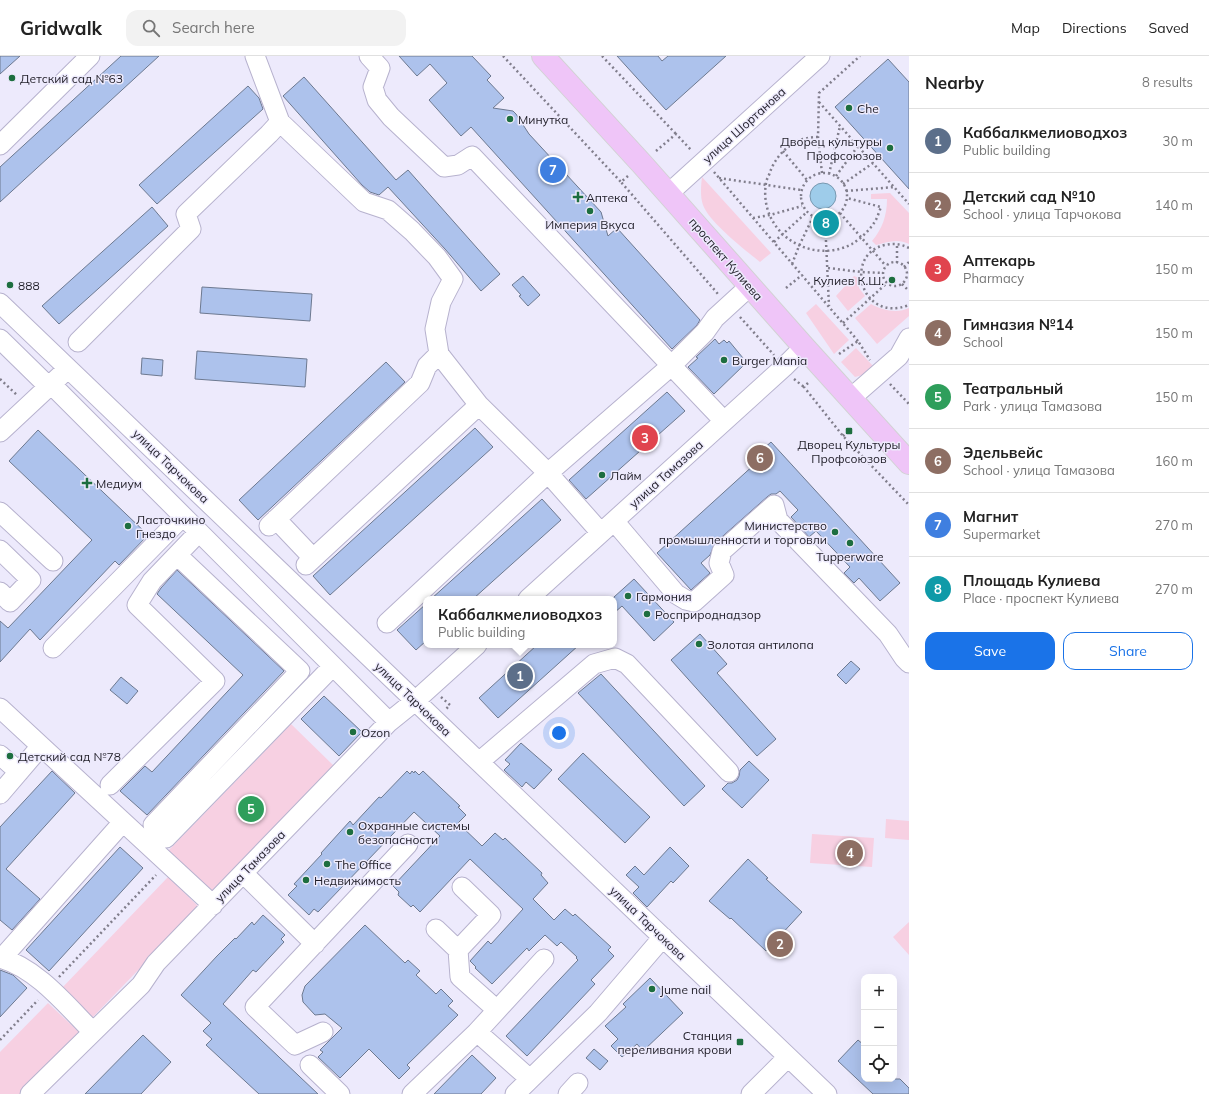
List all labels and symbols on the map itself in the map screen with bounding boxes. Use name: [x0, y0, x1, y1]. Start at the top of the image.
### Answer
place label: Детский сад №63: [20, 71, 123, 86]
marker: Детский сад №63: [7, 73, 17, 83]
street label: улица Шортанова: [699, 84, 789, 166]
place label: Che: [857, 101, 879, 116]
marker: Che: [844, 103, 854, 113]
place label: Минутка: [518, 112, 568, 127]
marker: Минутка: [505, 114, 515, 124]
place label: Дворец культуры Профсоюзов: [780, 134, 882, 163]
marker: Дворец культуры Профсоюзов: [885, 143, 895, 153]
pin: 7: [540, 155, 566, 185]
place label: Аптека: [586, 190, 628, 205]
marker: Аптека: [573, 192, 583, 202]
marker: Империя Вкуса: [585, 206, 595, 216]
pin: 8: [813, 208, 839, 238]
street label: проспект Кулиева: [686, 214, 766, 304]
place label: Империя Вкуса: [545, 217, 635, 232]
place label: Кулиев К.Ш.: [813, 273, 884, 288]
marker: Кулиев К.Ш.: [887, 275, 897, 285]
place label: 888: [18, 278, 40, 293]
marker: 888: [5, 280, 15, 290]
place label: Burger Mania: [732, 353, 807, 368]
marker: Burger Mania: [719, 355, 729, 365]
pin: 3: [632, 423, 658, 453]
street label: улица Тарчокова: [130, 426, 212, 506]
marker: Дворец Культуры Профсоюзов: [844, 426, 854, 436]
street label: улица Тамазова: [626, 437, 706, 511]
place label: Дворец Культуры Профсоюзов: [798, 437, 900, 466]
pin: 6: [747, 443, 773, 473]
place label: Лайм: [610, 468, 642, 483]
marker: Лайм: [597, 470, 607, 480]
place label: Медиум: [96, 476, 142, 491]
marker: Медиум: [81, 477, 93, 489]
place label: Ласточкино Гнездо: [136, 512, 205, 541]
place label: Министерство промышленности и торговли: [659, 518, 827, 547]
marker: Ласточкино Гнездо: [123, 521, 133, 531]
marker: Министерство промышленности и торговли: [830, 527, 840, 537]
marker: Tupperware: [845, 538, 855, 548]
place label: Tupperware: [816, 549, 884, 564]
place label: Гармония: [636, 589, 692, 604]
marker: Гармония: [623, 591, 633, 601]
place label: Росприроднадзор: [655, 607, 761, 622]
marker: Росприроднадзор: [642, 609, 652, 619]
place label: Золотая антилопа: [707, 637, 814, 652]
marker: Золотая антилопа: [694, 639, 704, 649]
street label: улица Тарчокова: [372, 659, 454, 739]
pin: 1: [507, 661, 533, 691]
your location: [549, 723, 569, 743]
place label: Ozon: [361, 725, 390, 740]
marker: Ozon: [348, 727, 358, 737]
place label: Детский сад №78: [18, 749, 121, 764]
marker: Детский сад №78: [5, 751, 15, 761]
pin: 5: [238, 794, 264, 824]
place label: Охранные системы безопасности: [358, 818, 470, 847]
street label: улица Тамазова: [212, 827, 288, 905]
marker: Охранные системы безопасности: [345, 827, 355, 837]
pin: 4: [837, 838, 863, 868]
place label: The Office: [335, 857, 391, 872]
marker: The Office: [322, 859, 332, 869]
place label: Недвижимость: [314, 873, 401, 888]
marker: Недвижимость: [301, 875, 311, 885]
street label: улица Тарчокова: [607, 883, 689, 963]
pin: 2: [767, 929, 793, 959]
place label: Jume nail: [660, 982, 711, 997]
marker: Jume nail: [647, 984, 657, 994]
place label: Станция переливания крови: [617, 1028, 732, 1057]
marker: Станция переливания крови: [735, 1037, 745, 1047]

